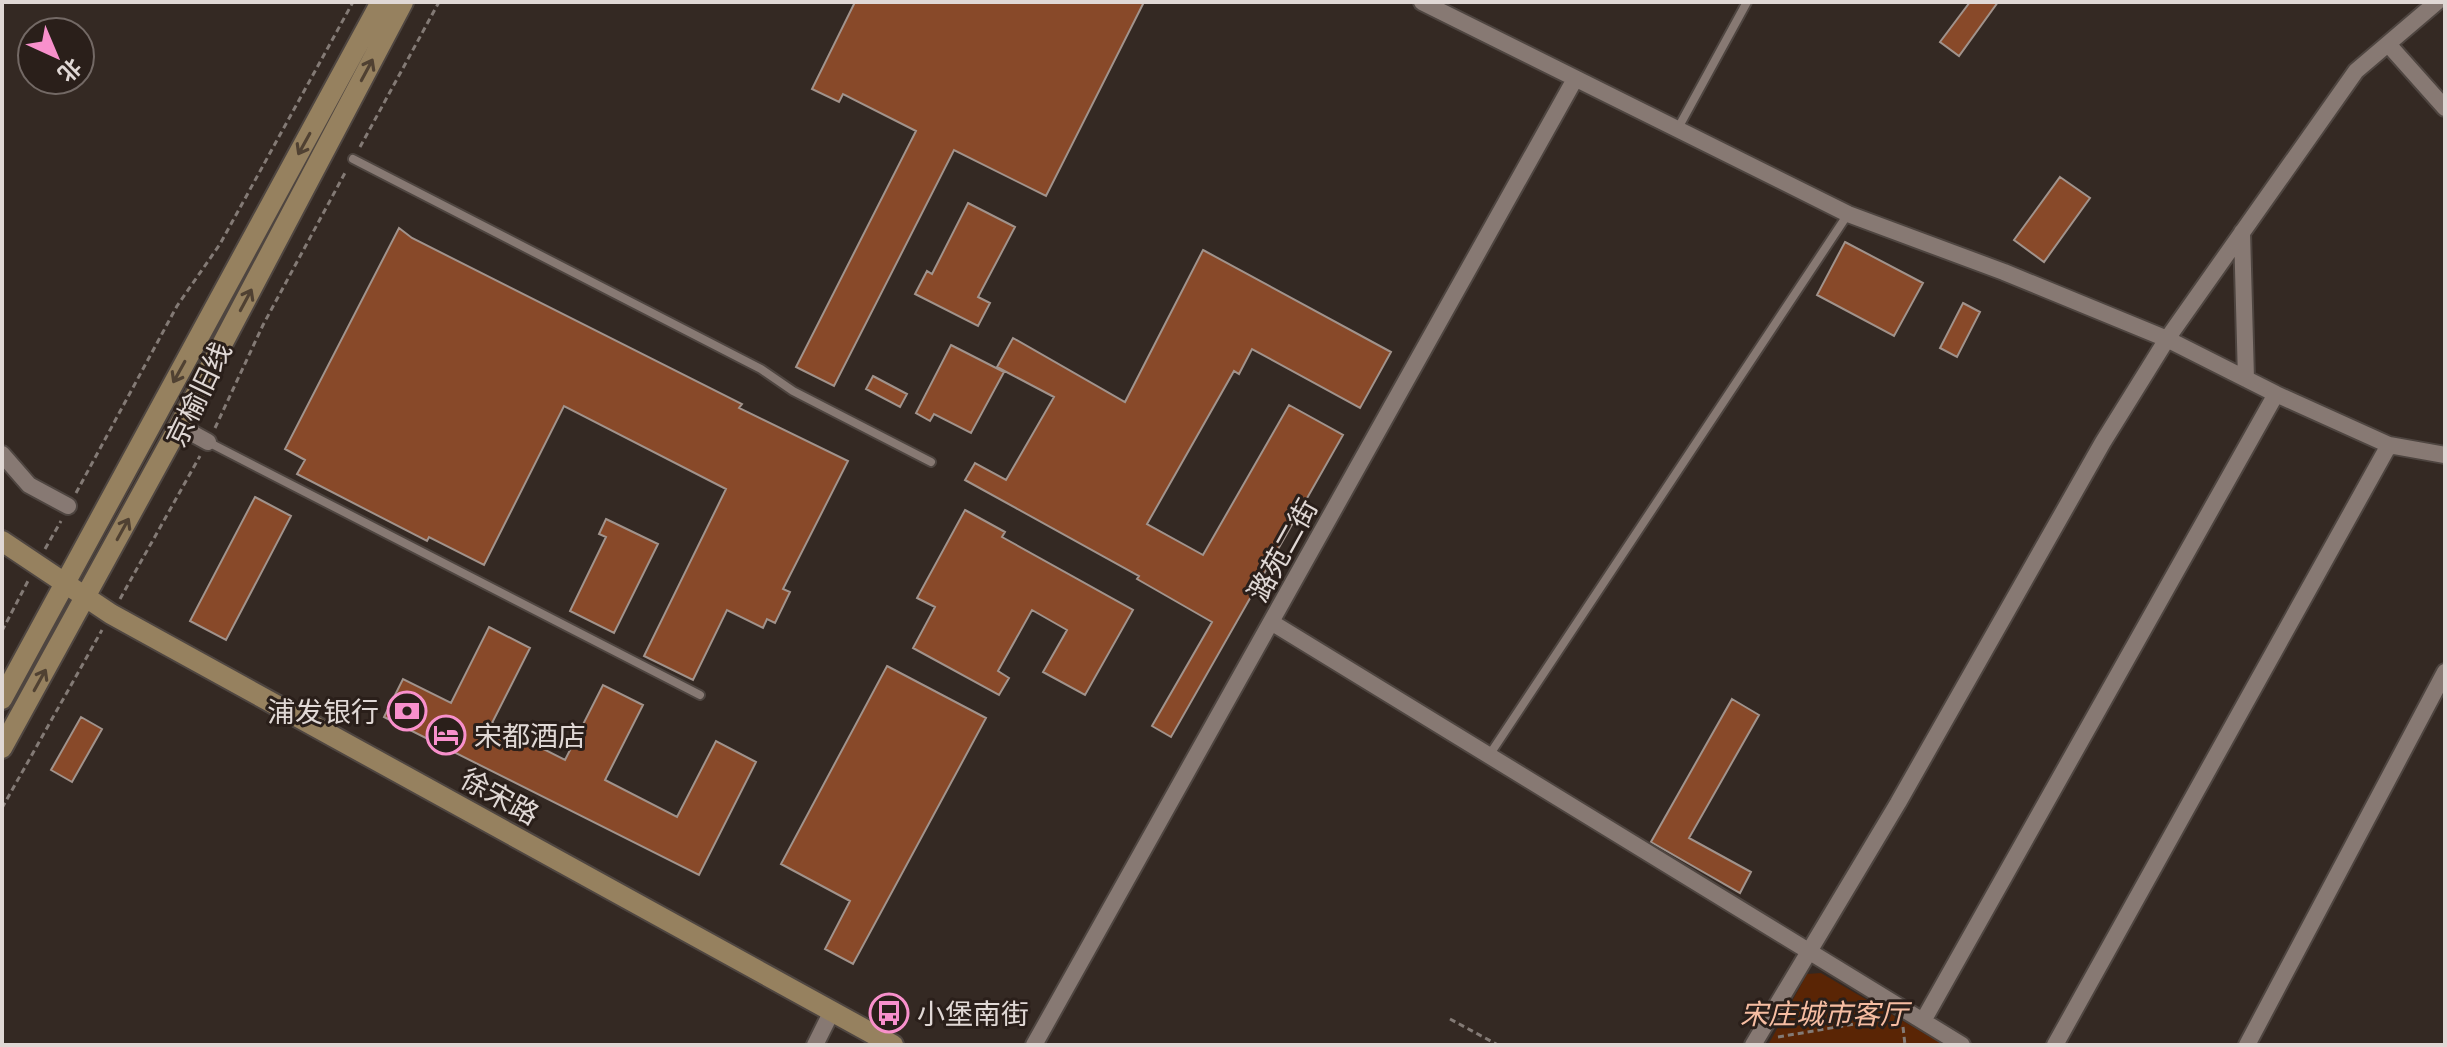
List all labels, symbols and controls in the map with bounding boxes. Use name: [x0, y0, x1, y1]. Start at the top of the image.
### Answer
north arrow: [16, 16, 96, 96]
text: 北: [52, 53, 88, 89]
one-way arrow: [360, 59, 375, 83]
one-way arrow: [295, 132, 311, 155]
one-way arrow: [238, 289, 254, 313]
street label: 京榆旧线: [157, 336, 239, 452]
one-way arrow: [171, 360, 186, 384]
street label: 潞苑二街: [1239, 492, 1325, 608]
one-way arrow: [116, 518, 131, 542]
one-way arrow: [32, 669, 48, 692]
bank icon: 浦发银行: [386, 690, 428, 732]
place label: 浦发银行: [267, 693, 379, 730]
hotel icon: 宋都酒店: [425, 714, 467, 756]
place label: 宋都酒店: [474, 717, 586, 754]
street label: 徐宋路: [454, 759, 546, 833]
bus stop icon: 小堡南街: [868, 992, 910, 1034]
place label: 小堡南街: [917, 995, 1029, 1032]
park label: 宋庄城市客厅: [1740, 995, 1913, 1032]

